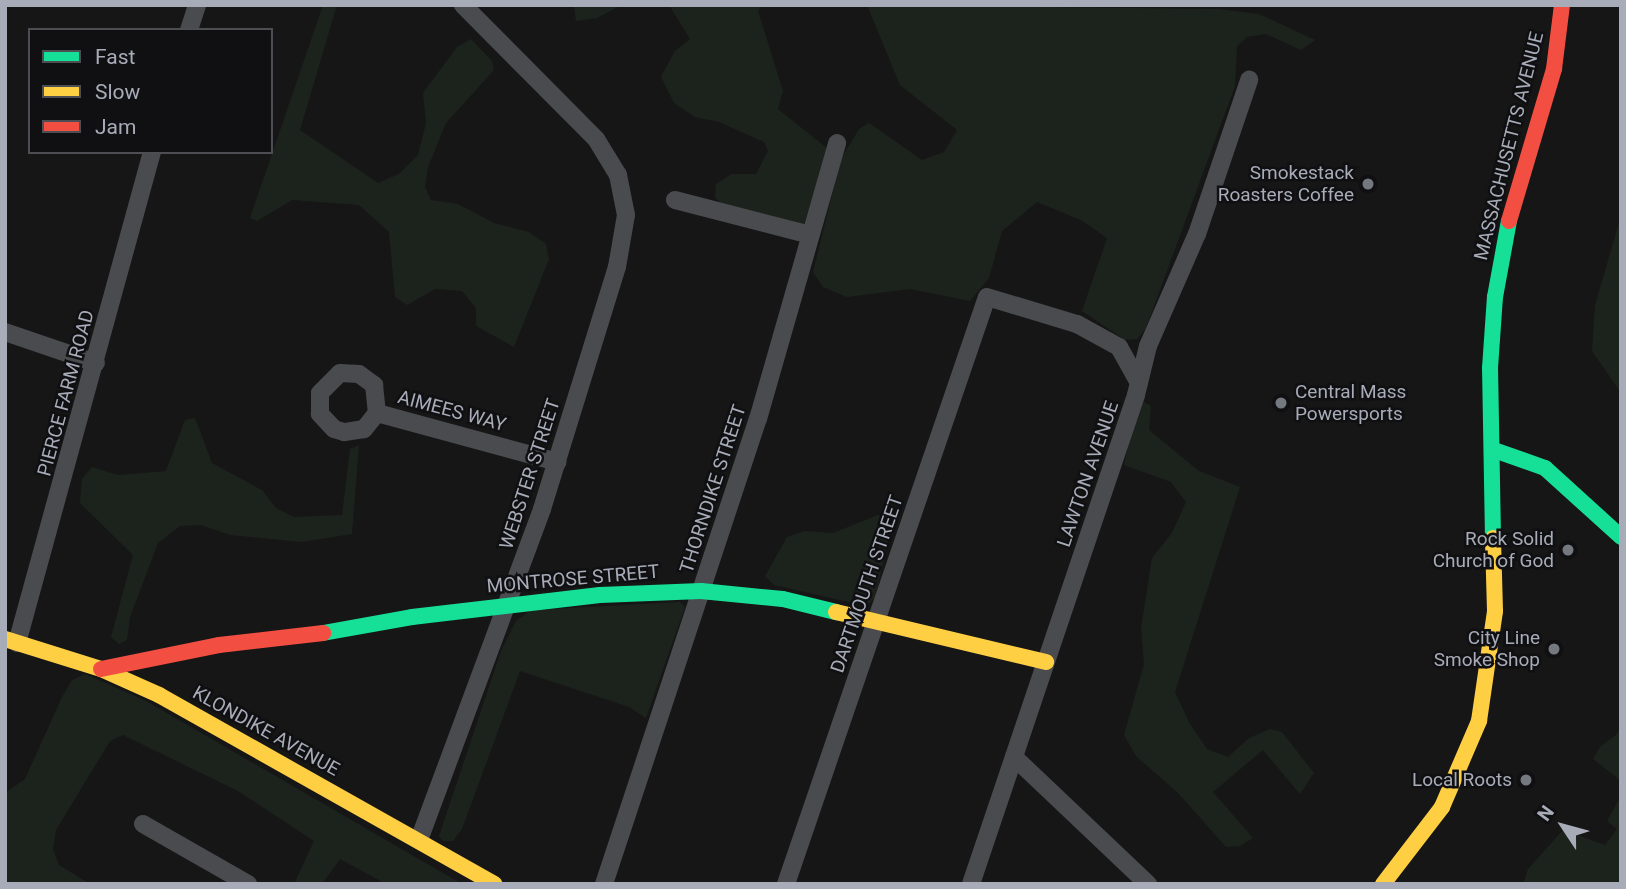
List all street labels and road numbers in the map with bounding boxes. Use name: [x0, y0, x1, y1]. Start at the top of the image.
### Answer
street label: MASSACHUSETTS AVENUE: [1470, 30, 1548, 262]
street label: PIERCE FARM ROAD: [33, 307, 99, 479]
street label: AIMEES WAY: [395, 386, 509, 436]
street label: WEBSTER STREET: [495, 396, 565, 552]
street label: LAWTON AVENUE: [1052, 398, 1124, 550]
street label: THORNDIKE STREET: [675, 402, 751, 576]
street label: DARTMOUTH STREET: [826, 492, 908, 676]
street label: MONTROSE STREET: [486, 560, 660, 598]
street label: KLONDIKE AVENUE: [189, 681, 343, 781]

